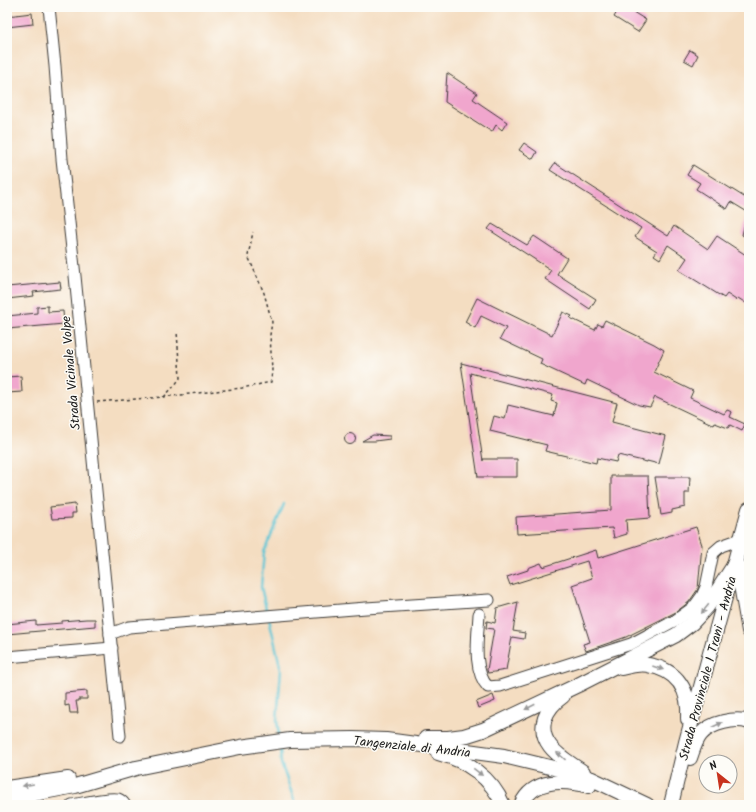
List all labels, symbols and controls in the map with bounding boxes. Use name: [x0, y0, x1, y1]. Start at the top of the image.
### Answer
street label: Strada Vicinale Volpe: [56, 315, 87, 431]
street label: Strada Provinciale 1 Trani - Andria: [674, 574, 743, 763]
one-way arrow: [701, 604, 710, 615]
one-way arrow: [653, 665, 665, 671]
one-way arrow: [524, 704, 536, 710]
one-way arrow: [711, 722, 723, 728]
street label: Tangenziale di Andria: [352, 731, 471, 764]
one-way arrow: [555, 751, 566, 760]
north arrow: [698, 754, 738, 794]
text: N: [706, 757, 721, 776]
one-way arrow: [472, 768, 483, 776]
one-way arrow: [22, 782, 34, 788]

